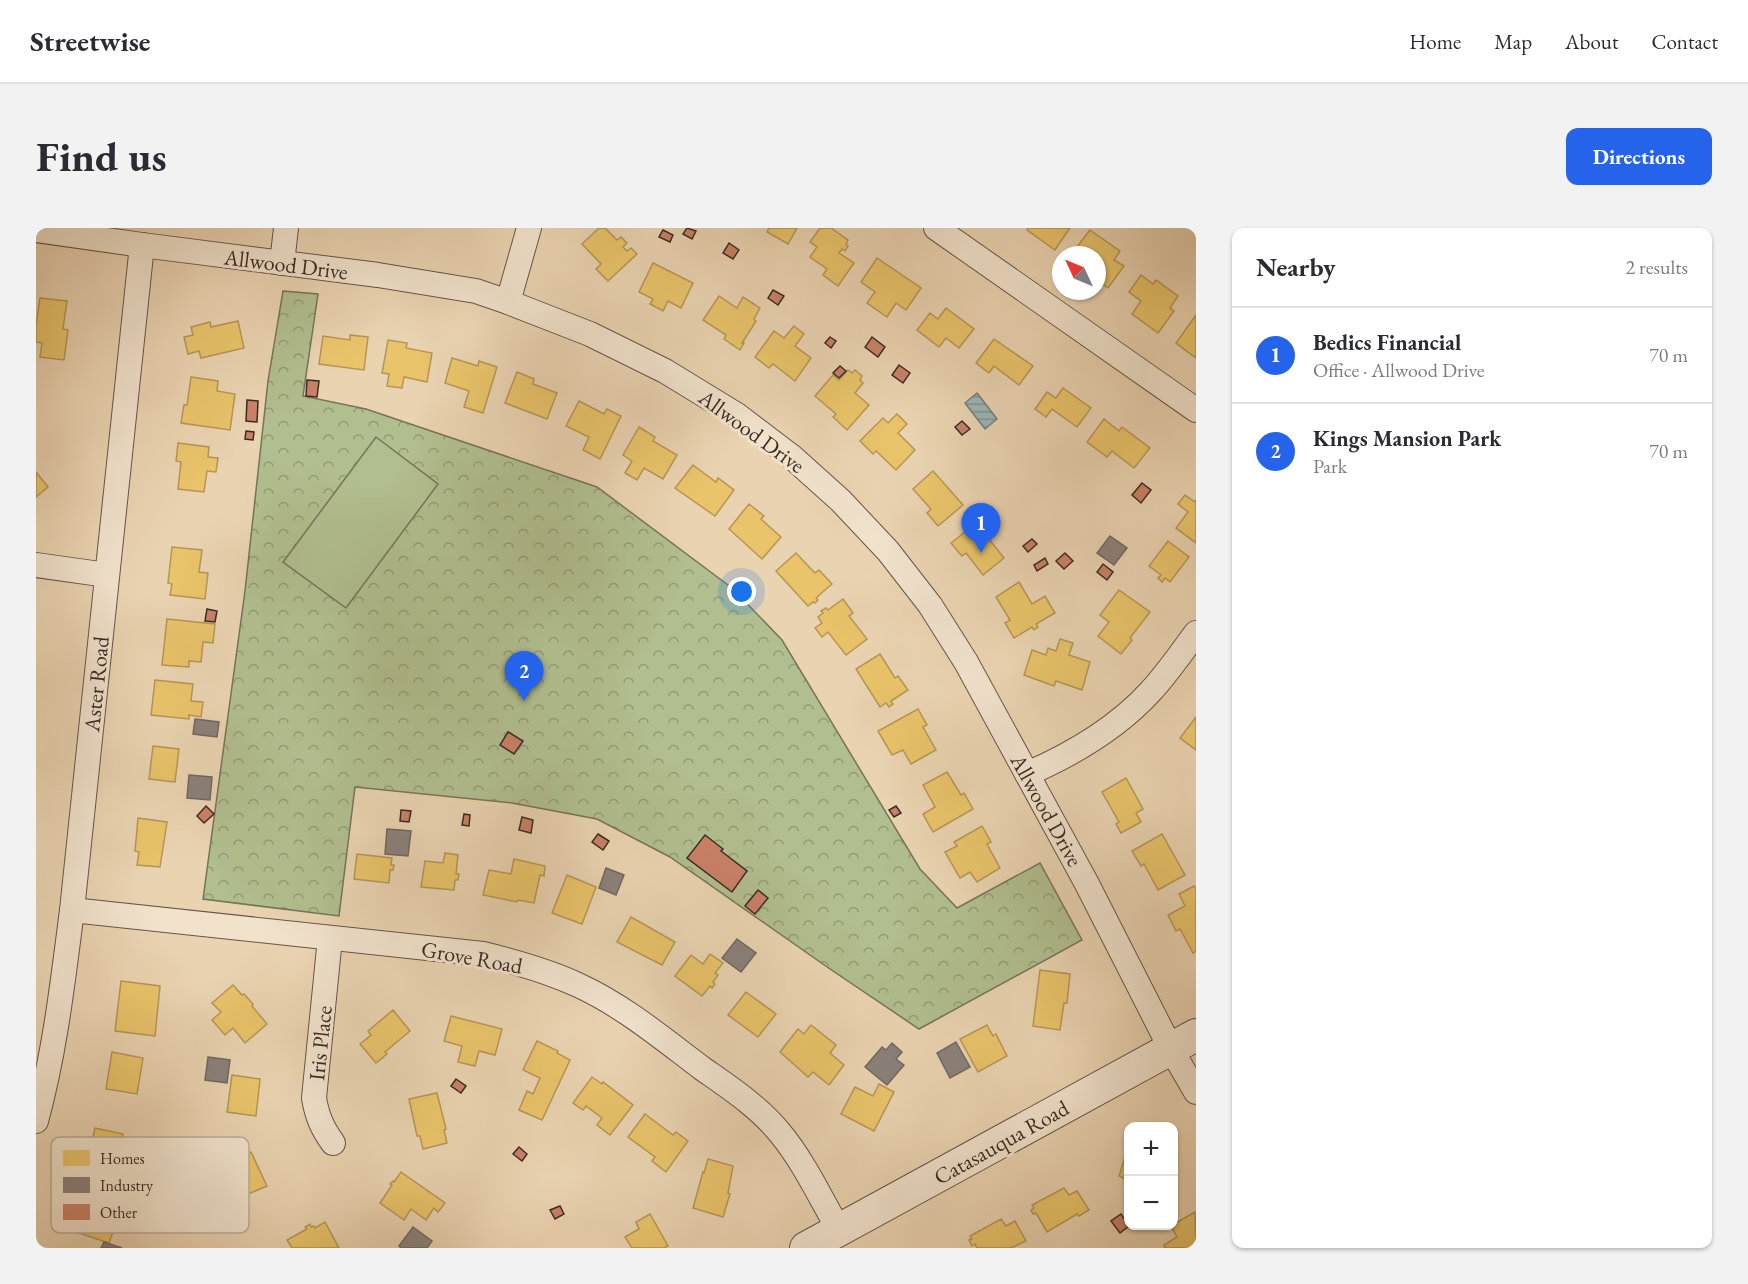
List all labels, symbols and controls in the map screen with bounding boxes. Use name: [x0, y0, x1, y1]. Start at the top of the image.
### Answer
text: Streetwise: [30, 23, 150, 59]
text: Home: [1409, 28, 1461, 55]
text: Map: [1494, 28, 1532, 55]
text: About: [1565, 28, 1618, 55]
text: Contact: [1651, 28, 1718, 55]
button: Directions: [1566, 128, 1712, 185]
text: Find us: [36, 129, 167, 184]
street label: Allwood Drive: [221, 242, 350, 287]
north arrow: [1052, 246, 1106, 300]
text: Nearby: [1256, 250, 1336, 284]
text: 2 results: [1625, 254, 1688, 280]
text: Bedics Financial: [1313, 328, 1461, 357]
text: 1: [1270, 342, 1281, 368]
text: 70 m: [1649, 342, 1688, 368]
text: Office · Allwood Drive: [1313, 357, 1485, 383]
street label: Allwood Drive: [692, 382, 811, 480]
text: Kings Mansion Park: [1313, 424, 1501, 453]
text: 2: [1270, 438, 1281, 464]
text: 70 m: [1649, 438, 1688, 464]
text: Park: [1313, 453, 1347, 479]
pin: 1: [962, 504, 1000, 553]
your location: [727, 577, 756, 606]
street label: Aster Road: [77, 634, 116, 734]
pin: 2: [504, 652, 544, 701]
street label: Allwood Drive: [1003, 748, 1090, 872]
street label: Grove Road: [419, 934, 526, 981]
street label: Iris Place: [302, 1004, 339, 1082]
street label: Catasauqua Road: [929, 1093, 1075, 1191]
map controls: [1124, 1122, 1178, 1230]
button: +: [1124, 1122, 1178, 1176]
legend: [51, 1137, 249, 1233]
text: Homes: [100, 1148, 145, 1169]
text: Industry: [100, 1175, 154, 1196]
button: −: [1124, 1176, 1178, 1230]
text: Other: [100, 1202, 138, 1223]

